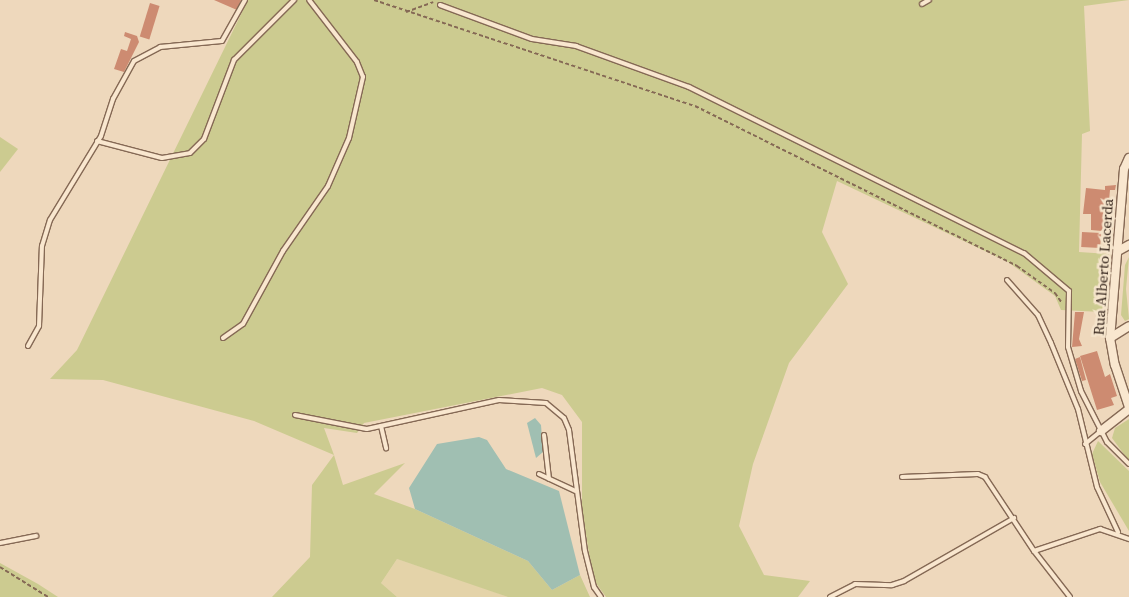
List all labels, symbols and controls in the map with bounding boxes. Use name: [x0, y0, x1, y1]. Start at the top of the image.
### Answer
street label: Rua Alberto Lacerda: [1089, 198, 1117, 336]

